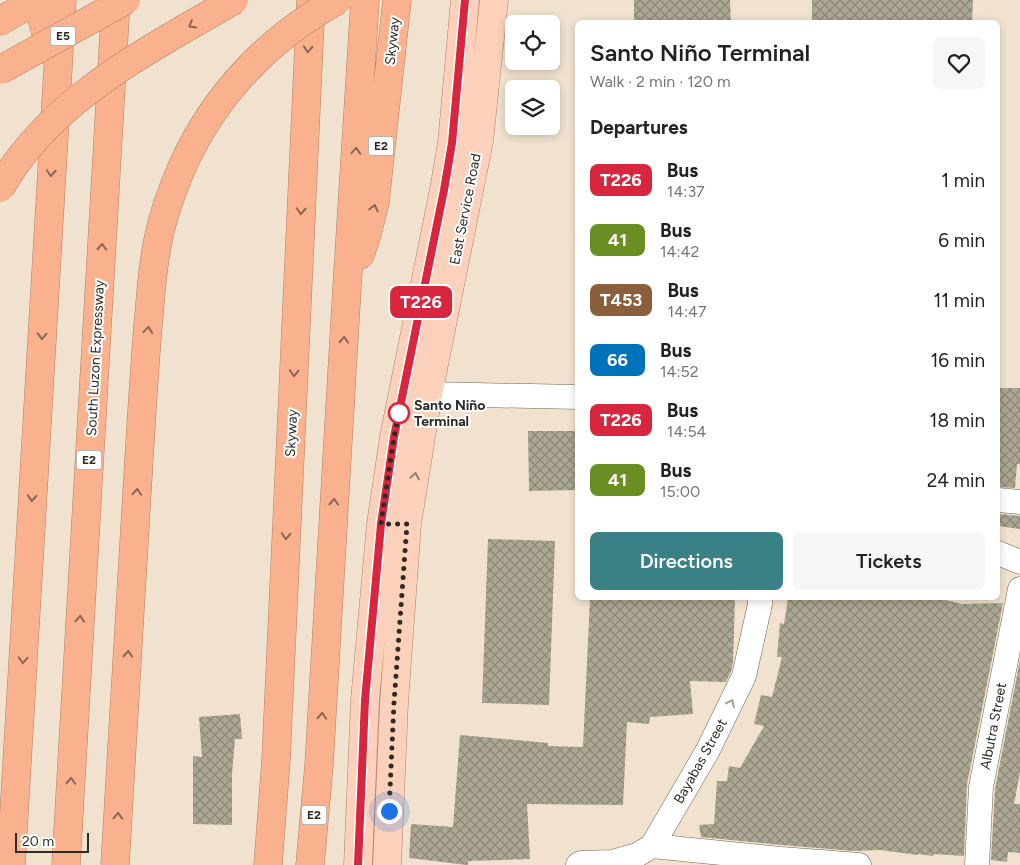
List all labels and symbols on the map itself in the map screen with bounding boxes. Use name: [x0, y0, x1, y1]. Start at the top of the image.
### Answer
street label: Skyway: [382, 16, 404, 66]
one-way arrow: [189, 18, 198, 28]
road number: E5: [50, 27, 76, 46]
one-way arrow: [303, 45, 314, 53]
road number: E2: [368, 136, 394, 156]
one-way arrow: [350, 147, 361, 155]
street label: East Service Road: [446, 152, 485, 266]
one-way arrow: [45, 170, 56, 178]
one-way arrow: [368, 203, 379, 212]
one-way arrow: [296, 208, 306, 215]
one-way arrow: [96, 243, 107, 251]
street label: South Luzon Expressway: [83, 279, 108, 437]
line badge: T226: [386, 286, 456, 318]
one-way arrow: [142, 325, 153, 333]
one-way arrow: [36, 332, 47, 340]
one-way arrow: [338, 335, 349, 343]
one-way arrow: [288, 370, 299, 378]
place label: Santo Niño Terminal: [414, 397, 485, 430]
marker: Santo Niño Terminal: [388, 402, 410, 424]
street label: Skyway: [282, 408, 301, 457]
road number: E2: [76, 450, 102, 470]
one-way arrow: [409, 472, 420, 480]
one-way arrow: [132, 488, 143, 496]
one-way arrow: [27, 494, 38, 502]
one-way arrow: [329, 498, 340, 506]
one-way arrow: [281, 532, 292, 540]
one-way arrow: [74, 615, 85, 623]
one-way arrow: [122, 650, 133, 658]
one-way arrow: [17, 656, 28, 664]
street label: Albutra Street: [977, 681, 1010, 771]
one-way arrow: [724, 699, 735, 708]
one-way arrow: [316, 712, 327, 720]
street label: Bayabas Street: [670, 716, 731, 807]
one-way arrow: [65, 777, 76, 785]
your location: [377, 799, 402, 824]
road number: E2: [302, 806, 326, 824]
one-way arrow: [113, 812, 124, 820]
scale bar: [15, 830, 89, 853]

